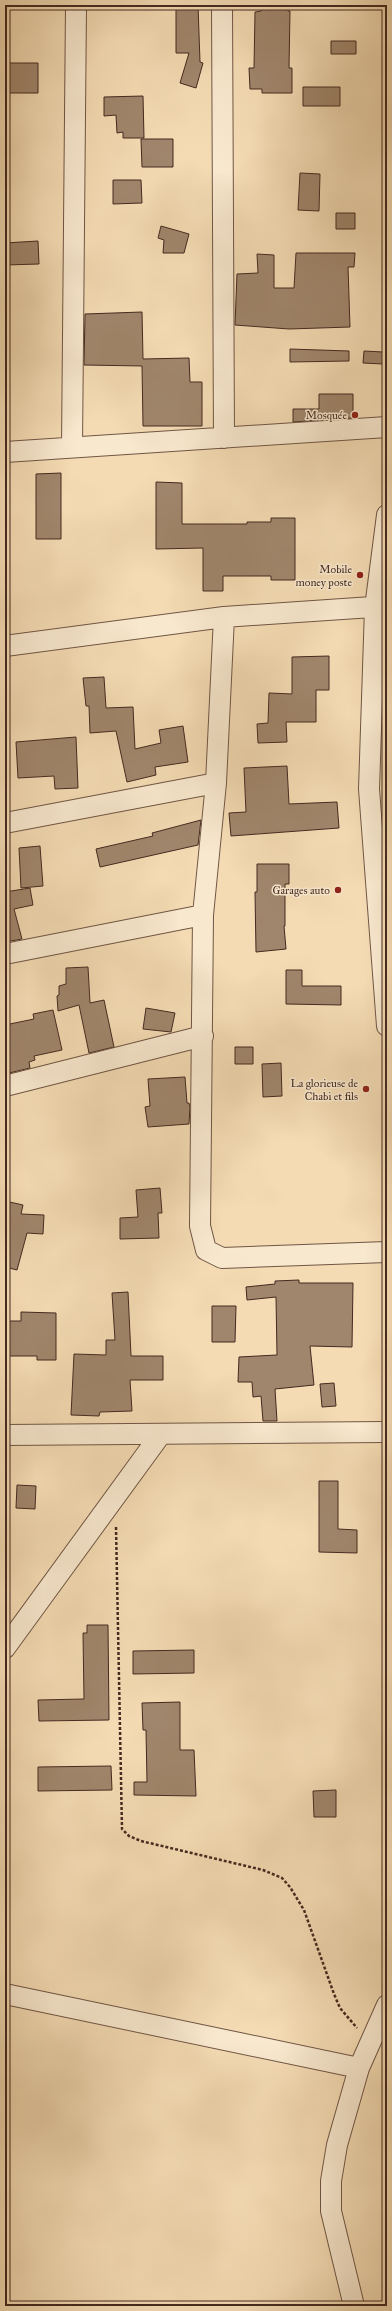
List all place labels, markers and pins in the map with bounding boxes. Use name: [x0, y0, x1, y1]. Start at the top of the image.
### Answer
place label: Mosquée: [306, 409, 347, 423]
marker: Mosquée: [350, 410, 360, 420]
place label: Mobile money poste: [296, 563, 352, 589]
marker: Mobile money poste: [355, 570, 365, 580]
place label: Garages auto: [272, 884, 330, 897]
marker: Garages auto: [333, 885, 343, 895]
place label: La glorieuse de Chabi et fils: [291, 1077, 358, 1103]
marker: La glorieuse de Chabi et fils: [361, 1084, 371, 1094]

